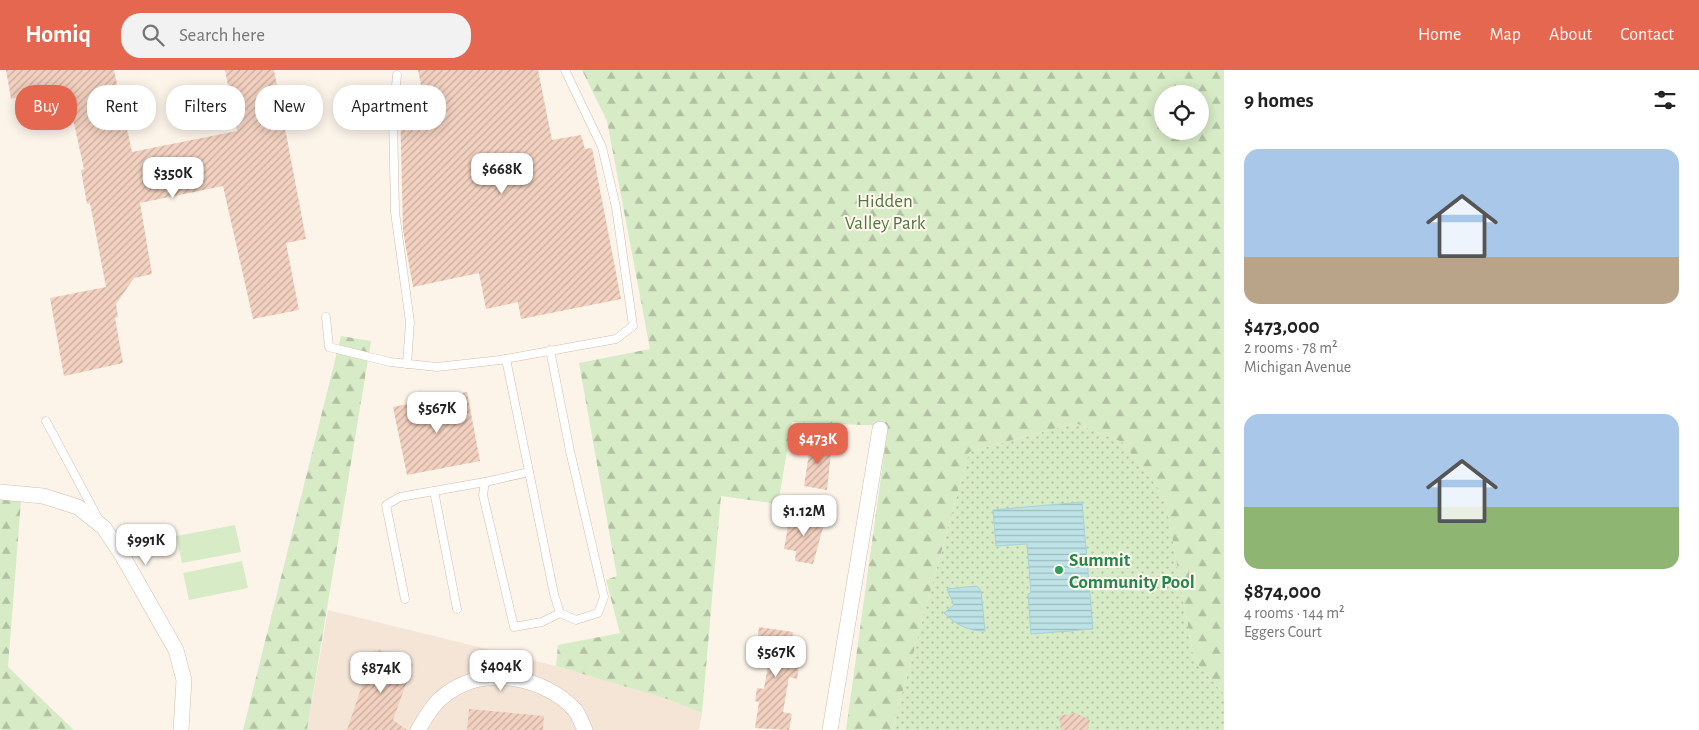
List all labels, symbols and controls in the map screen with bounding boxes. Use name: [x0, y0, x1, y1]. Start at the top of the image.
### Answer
search box: [121, 13, 471, 58]
icon: search: [139, 21, 167, 49]
text: Homiq: [25, 23, 91, 47]
text: Search here: [179, 26, 265, 45]
text: Home: [1418, 26, 1461, 44]
text: Map: [1489, 26, 1521, 44]
text: About: [1549, 26, 1592, 44]
text: Contact: [1620, 26, 1674, 44]
chip: Buy: [15, 85, 77, 130]
chip: Rent: [87, 85, 156, 130]
chip: Filters: [166, 85, 245, 130]
chip: New: [255, 85, 323, 130]
chip: Apartment: [333, 85, 446, 130]
map controls: [1154, 85, 1209, 140]
button: locate: [1154, 85, 1209, 140]
icon: filters: [1651, 86, 1679, 114]
text: 9 homes: [1244, 90, 1314, 111]
pin: $668K: [467, 152, 537, 195]
pin: $350K: [138, 156, 208, 199]
text: $668K: [482, 161, 522, 177]
text: $350K: [154, 165, 192, 181]
icon: home: [1417, 181, 1507, 271]
park label: Hidden Valley Park: [845, 192, 926, 233]
text: $473,000: [1244, 316, 1320, 337]
text: 2 rooms · 78 m²: [1244, 340, 1338, 356]
text: Michigan Avenue: [1244, 359, 1351, 375]
pin: $567K: [402, 392, 472, 434]
text: $567K: [418, 400, 456, 416]
pin: $473K: [783, 422, 853, 465]
text: $473K: [799, 431, 837, 447]
icon: home: [1417, 446, 1507, 536]
pin: $1.12M: [763, 494, 845, 537]
text: $1.12M: [783, 503, 825, 519]
pin: $991K: [111, 524, 181, 566]
text: $991K: [127, 532, 165, 548]
place label: Summit Community Pool: [1069, 551, 1195, 592]
marker: Summit Community Pool: [1053, 564, 1065, 576]
text: $874,000: [1244, 581, 1321, 602]
text: 4 rooms · 144 m²: [1244, 605, 1345, 621]
text: Eggers Court: [1244, 624, 1322, 640]
pin: $567K: [741, 636, 811, 678]
text: $567K: [757, 644, 795, 660]
pin: $404K: [466, 650, 536, 692]
pin: $874K: [346, 652, 416, 694]
text: $404K: [481, 658, 521, 674]
text: $874K: [361, 660, 401, 676]

